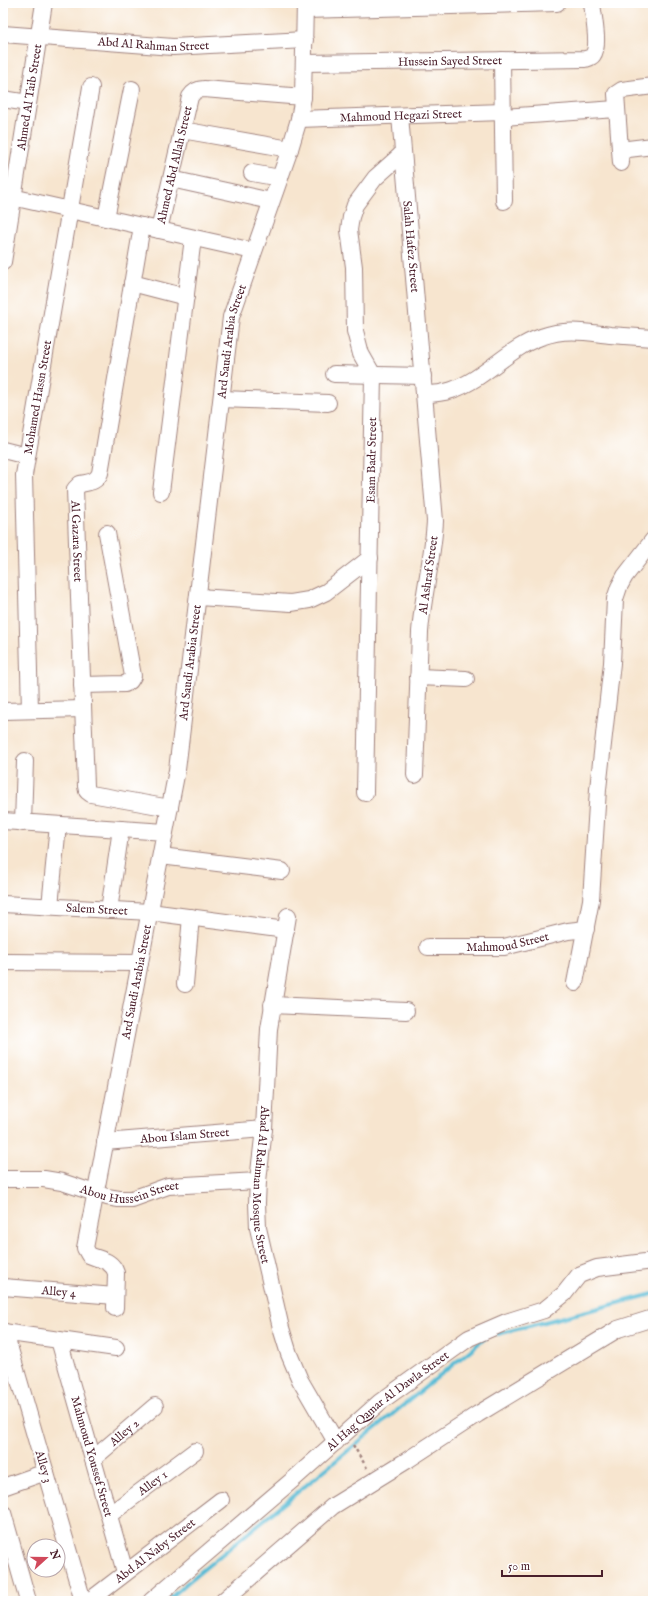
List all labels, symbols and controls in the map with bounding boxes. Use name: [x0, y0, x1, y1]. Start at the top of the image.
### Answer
street label: Abd Al Rahman Street: [96, 34, 210, 55]
street label: Ahmed Al Taib Street: [14, 43, 45, 152]
street label: Hussein Sayed Street: [398, 53, 502, 70]
street label: Ahmed Abd Allah Street: [153, 104, 196, 226]
street label: Mahmoud Hegazi Street: [340, 106, 462, 126]
street label: Salah Hafez Street: [399, 200, 422, 293]
street label: Ard Saudi Arabia Street: [214, 282, 250, 400]
street label: Mohamed Hassn Street: [21, 339, 55, 456]
street label: Esam Badr Street: [364, 417, 380, 503]
street label: Al Gazara Street: [67, 499, 85, 582]
street label: Al Ashraf Street: [415, 535, 441, 616]
street label: Ard Saudi Arabia Street: [176, 604, 205, 722]
street label: Salem Street: [66, 900, 128, 919]
street label: Ard Saudi Arabia Street: [118, 923, 155, 1041]
street label: Mahmoud Street: [466, 929, 550, 955]
street label: Abad Al Rahman Mosque Street: [248, 1104, 273, 1265]
street label: Abou Islam Street: [139, 1125, 230, 1147]
street label: Abou Hussein Street: [77, 1178, 179, 1207]
street label: Alley 4: [40, 1283, 77, 1301]
street label: Al Hag Qamar Al Dawla Street: [323, 1348, 452, 1455]
street label: Mahmoud Youssef Street: [67, 1395, 116, 1519]
street label: Alley 2: [106, 1416, 143, 1450]
street label: Alley 3: [31, 1448, 55, 1485]
street label: Alley 1: [134, 1467, 170, 1500]
street label: Abd Al Naby Street: [111, 1515, 199, 1587]
north arrow: [26, 1538, 66, 1578]
text: N: [46, 1547, 63, 1562]
scale bar: [502, 1552, 602, 1578]
text: 50 m: [508, 1559, 530, 1574]

